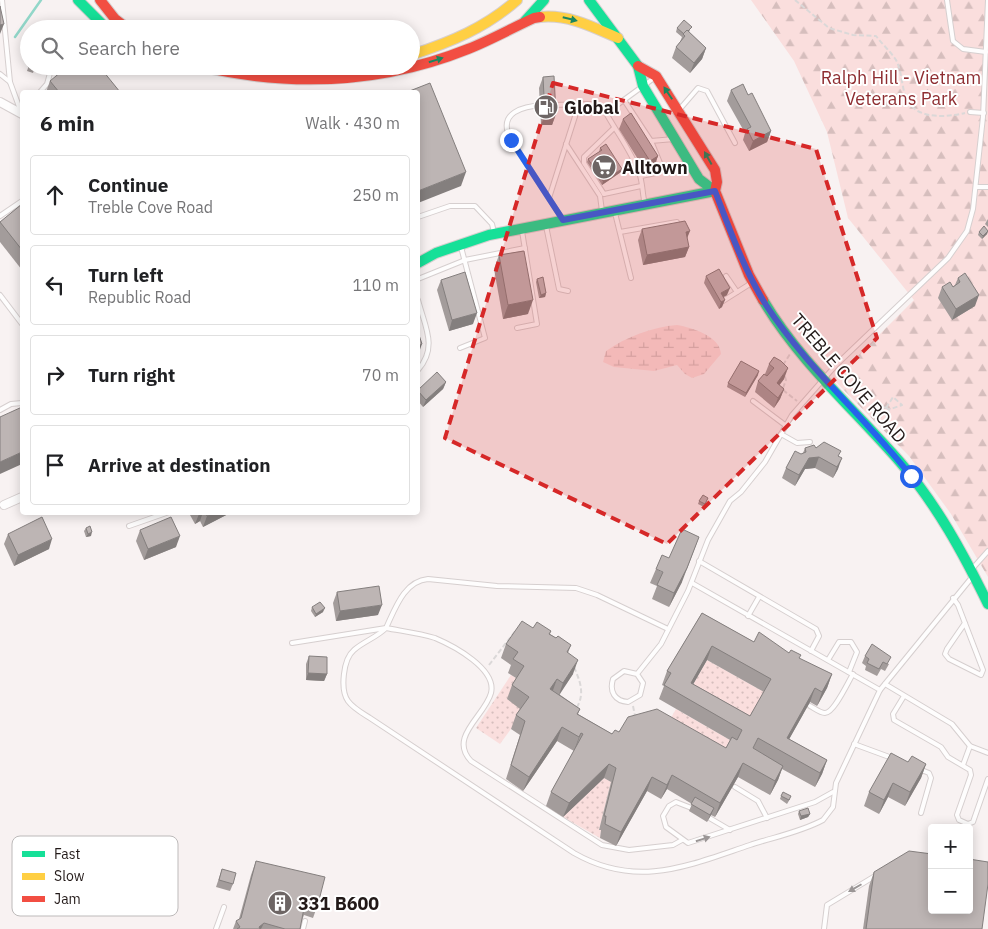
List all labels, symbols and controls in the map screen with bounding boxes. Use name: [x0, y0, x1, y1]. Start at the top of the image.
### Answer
one-way arrow: [562, 15, 577, 23]
search box: [20, 20, 420, 75]
icon: search: [38, 34, 66, 62]
text: Search here: [78, 36, 180, 60]
one-way arrow: [429, 56, 444, 64]
park label: Ralph Hill - Vietnam Veterans Park: [821, 66, 981, 110]
one-way arrow: [663, 86, 673, 99]
fuel station icon: Global: [533, 94, 559, 120]
place label: Global: [564, 96, 620, 119]
text: 6 min: [40, 109, 95, 137]
text: Walk · 430 m: [305, 113, 400, 133]
route end: [500, 129, 523, 152]
one-way arrow: [704, 151, 712, 165]
supermarket icon: Alltown: [591, 154, 617, 180]
place label: Alltown: [622, 156, 688, 179]
text: Continue: [88, 173, 168, 197]
icon: ahead: [41, 181, 69, 209]
text: 250 m: [352, 185, 399, 205]
text: Treble Cove Road: [88, 197, 213, 217]
text: Turn left: [88, 263, 164, 287]
icon: left: [41, 271, 69, 299]
text: 110 m: [352, 275, 399, 295]
text: Republic Road: [88, 287, 191, 307]
street label: TREBLE COVE ROAD: [786, 308, 912, 448]
icon: right: [41, 361, 69, 389]
text: Turn right: [88, 363, 175, 387]
text: 70 m: [362, 365, 399, 385]
icon: arrive: [41, 451, 69, 479]
text: Arrive at destination: [88, 453, 271, 477]
route start: [900, 465, 923, 488]
map controls: [928, 824, 973, 914]
button: +: [928, 824, 973, 869]
one-way arrow: [696, 835, 711, 843]
legend: [12, 836, 178, 916]
text: Fast: [54, 845, 80, 863]
text: Slow: [54, 867, 85, 885]
button: −: [928, 869, 973, 914]
one-way arrow: [849, 883, 862, 892]
text: Jam: [54, 890, 81, 908]
building icon: 331 B600: [267, 890, 293, 916]
place label: 331 B600: [298, 892, 379, 915]

